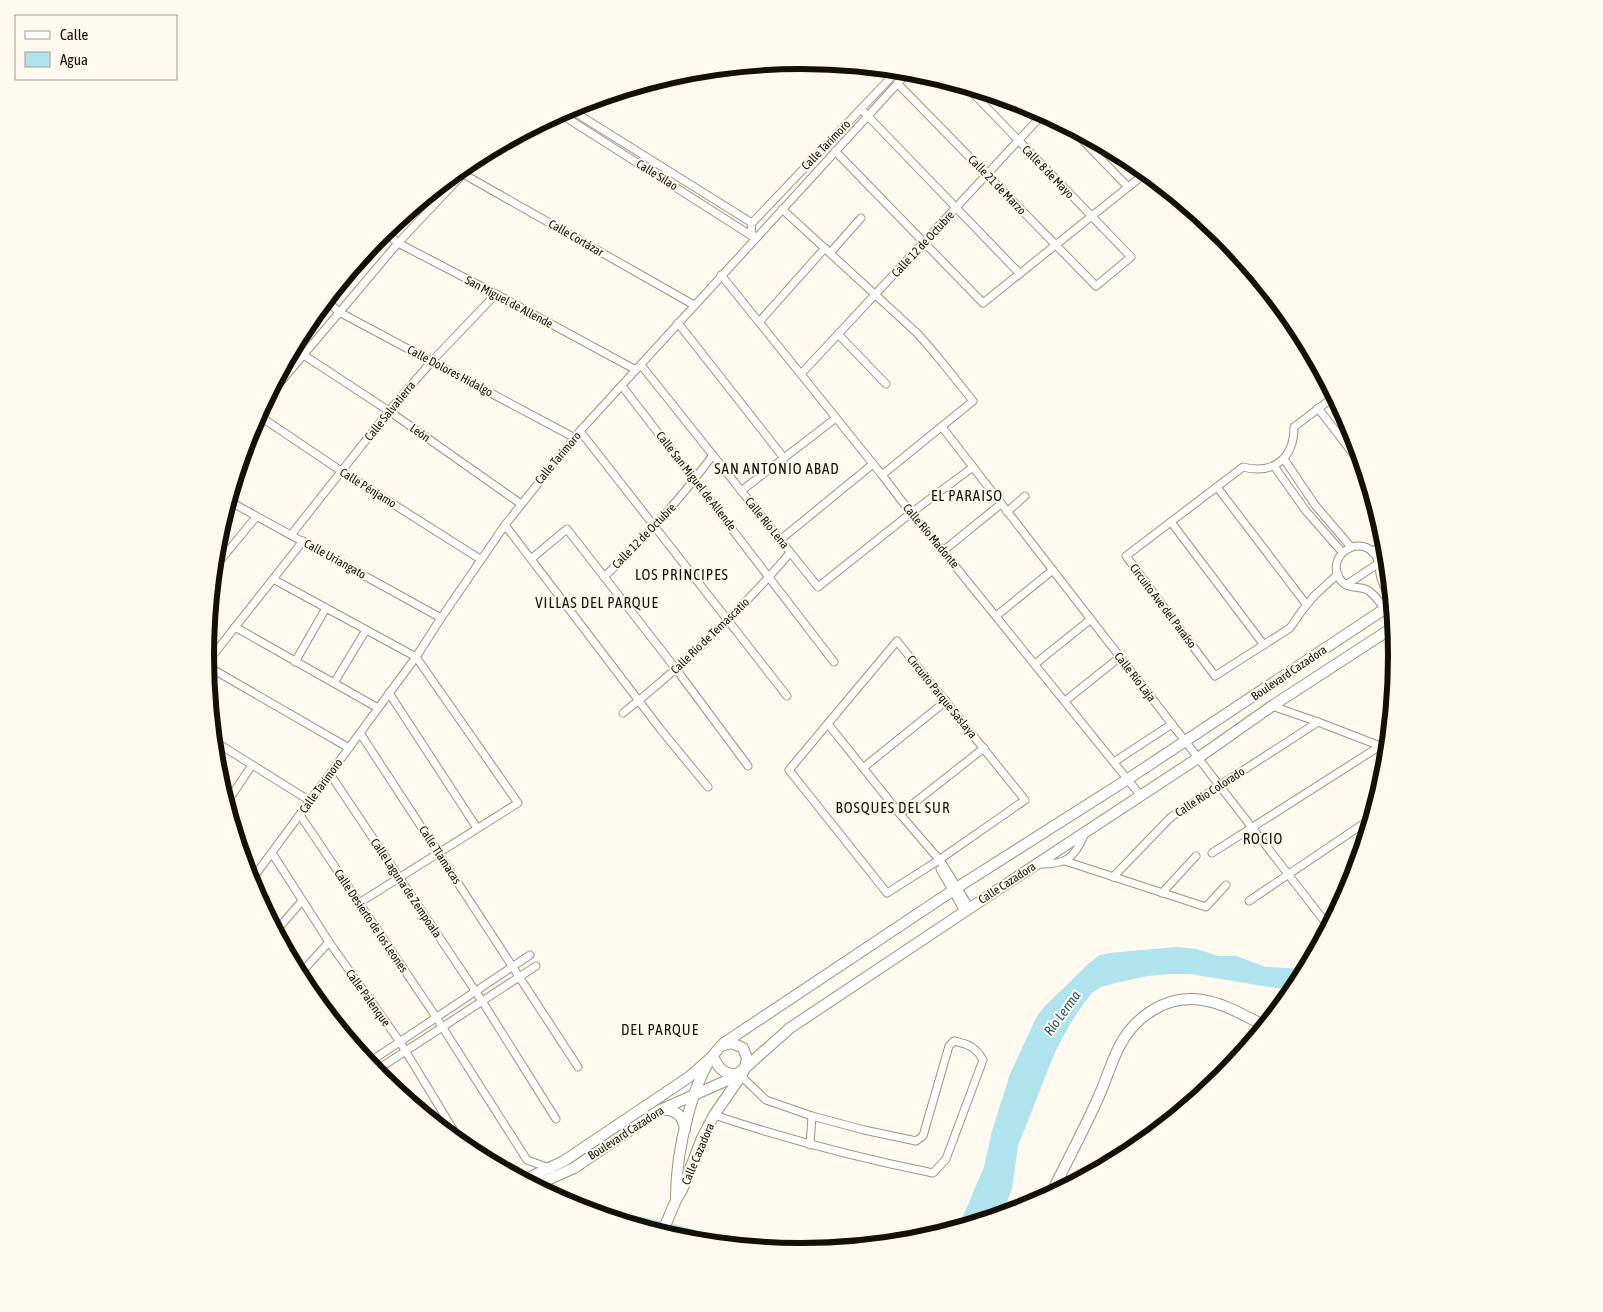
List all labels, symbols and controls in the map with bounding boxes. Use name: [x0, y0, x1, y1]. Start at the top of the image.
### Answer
legend: [15, 15, 178, 80]
text: Calle: [60, 26, 89, 43]
text: Agua: [60, 51, 88, 68]
street label: Calle Tarimoro: [799, 117, 854, 173]
street label: Calle 8 de Mayo: [1019, 143, 1077, 202]
street label: Calle 21 de Marzo: [965, 152, 1029, 218]
street label: Calle Silao: [634, 157, 681, 193]
street label: Calle 12 de Octubre: [889, 208, 957, 280]
street label: Calle Cortázar: [546, 217, 606, 260]
street label: San Miguel de Allende: [463, 273, 555, 331]
street label: Calle Dolores Hidalgo: [405, 343, 495, 400]
street label: Calle Salvatierra: [362, 378, 418, 444]
street label: León: [407, 421, 433, 445]
street label: Calle Tarimoro: [532, 429, 584, 487]
street label: Calle San Miguel de Allende: [653, 429, 739, 533]
district label: SAN ANTONIO ABAD: [714, 460, 840, 477]
street label: Calle Pénjamo: [337, 465, 399, 511]
district label: EL PARAISO: [931, 487, 1003, 504]
street label: Calle Río Lena: [742, 495, 792, 551]
street label: Calle 12 de Octubre: [609, 500, 679, 572]
street label: Calle Río Madonte: [900, 501, 962, 571]
street label: Calle Uriangato: [302, 536, 369, 582]
street label: Circuito Ave del Paraíso: [1127, 561, 1199, 651]
district label: LOS PRINCIPES: [635, 566, 729, 583]
district label: VILLAS DEL PARQUE: [535, 594, 659, 611]
street label: Calle Río de Temascatio: [668, 595, 752, 677]
street label: Boulevard Cazadora: [1249, 643, 1329, 703]
street label: Calle Río Laja: [1111, 649, 1159, 705]
street label: Circuito Parque Saslaya: [904, 653, 980, 741]
street label: Calle Tarimoro: [297, 756, 346, 816]
street label: Calle Río Colorado: [1173, 764, 1248, 820]
district label: BOSQUES DEL SUR: [836, 799, 950, 816]
street label: Calle Tlamacas: [416, 823, 464, 887]
district label: ROCIO: [1243, 830, 1283, 847]
street label: Calle Laguna de Zempoala: [368, 836, 444, 940]
street label: Calle Cazadora: [976, 859, 1038, 907]
street label: Calle Desierto de los Leones: [331, 867, 411, 975]
street label: Calle Palenque: [343, 967, 393, 1029]
water label: Río Lerma: [1040, 987, 1084, 1038]
district label: DEL PARQUE: [621, 1021, 699, 1038]
street label: Boulevard Cazadora: [585, 1103, 667, 1163]
street label: Calle Cazadora: [679, 1121, 717, 1187]

